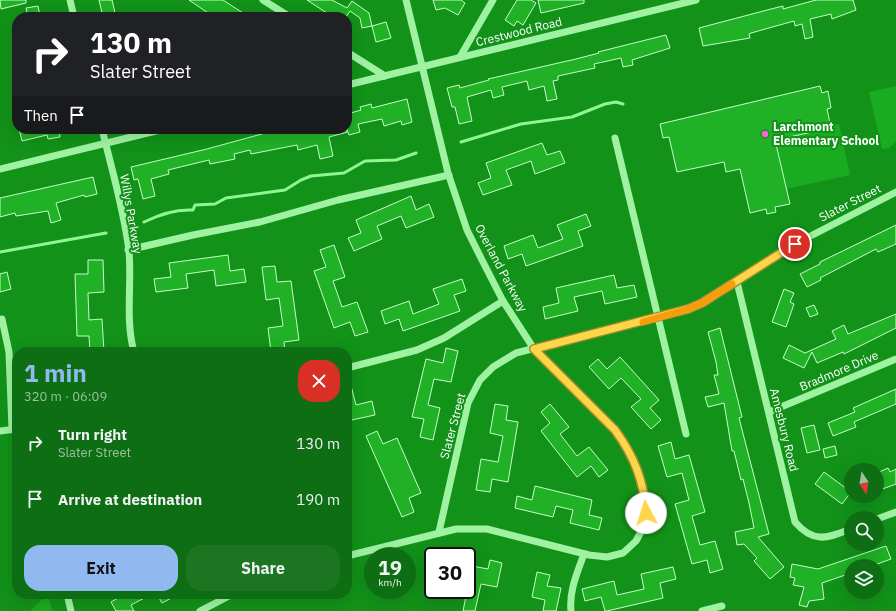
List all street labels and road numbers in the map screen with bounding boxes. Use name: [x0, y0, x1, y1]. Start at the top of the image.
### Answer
street label: Crestwood Road: [474, 14, 564, 49]
street label: Willys Parkway: [117, 173, 146, 255]
street label: Slater Street: [816, 181, 883, 225]
street label: Overland Parkway: [472, 221, 531, 314]
street label: Bradmore Drive: [797, 347, 881, 394]
street label: Amesbury Road: [767, 387, 802, 473]
street label: Slater Street: [437, 391, 469, 460]

